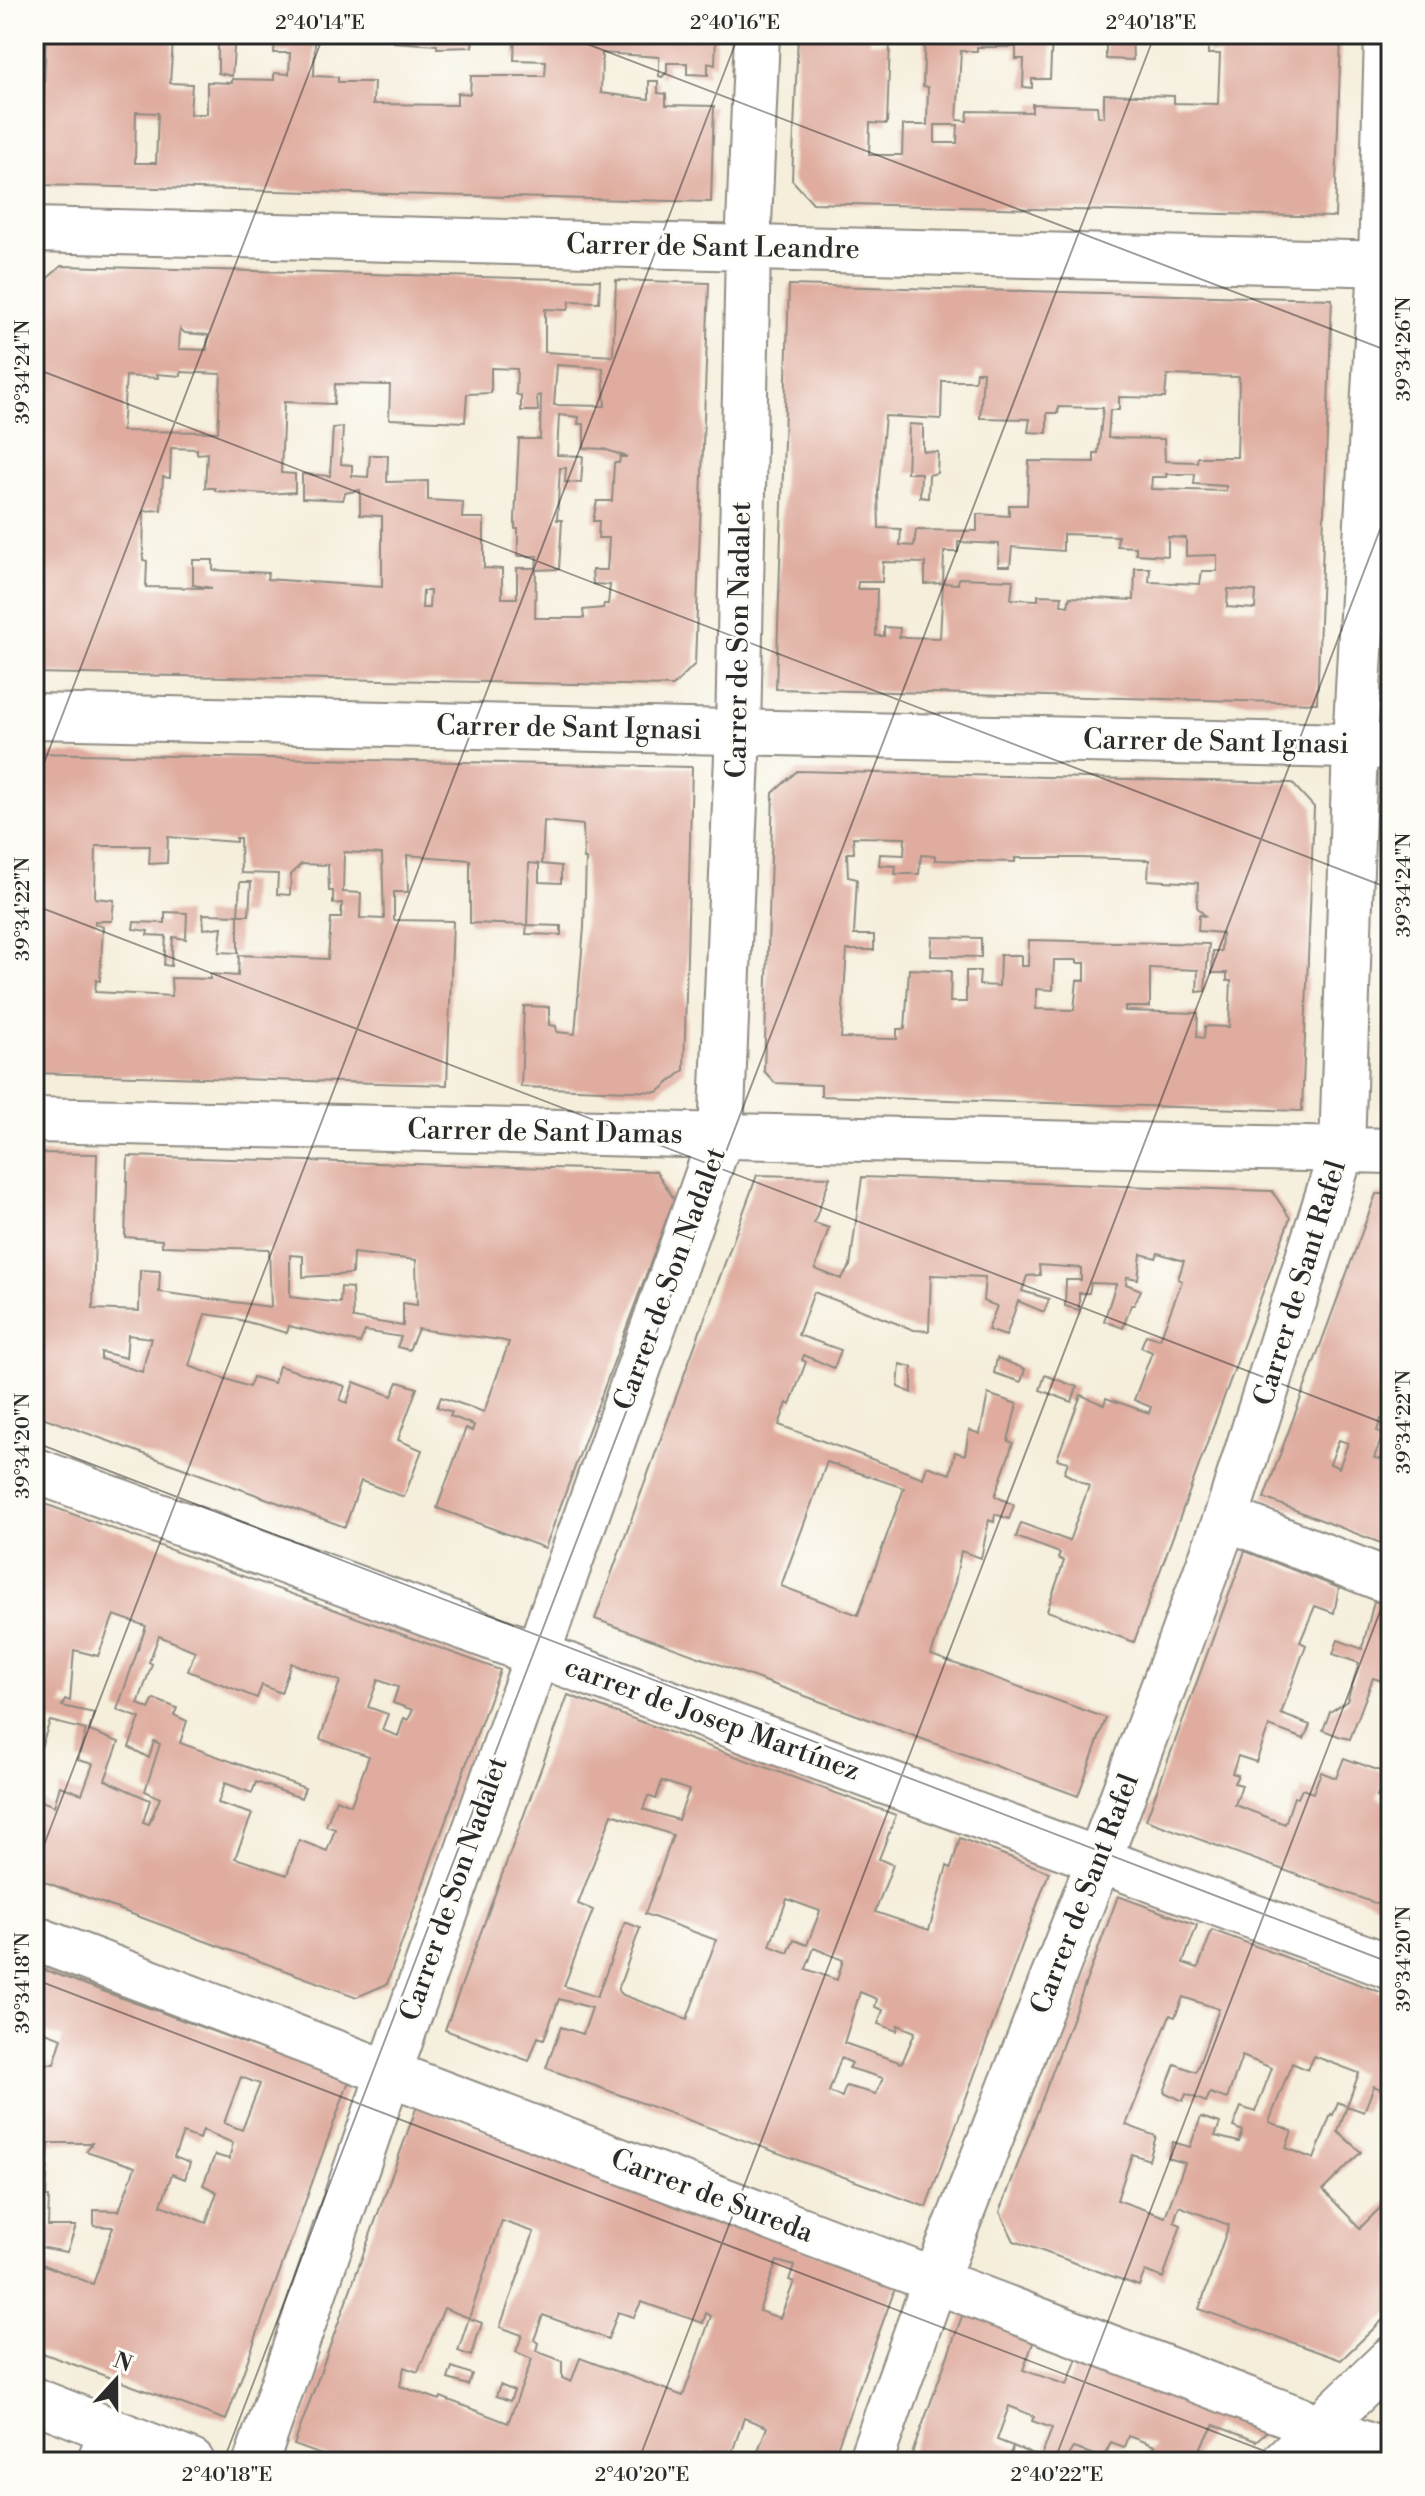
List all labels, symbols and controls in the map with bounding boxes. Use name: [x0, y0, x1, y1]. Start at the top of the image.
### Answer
text: 2°40'14"E: [275, 11, 365, 36]
text: 2°40'16"E: [690, 11, 780, 36]
text: 2°40'18"E: [1106, 11, 1196, 36]
street label: Carrer de Sant Leandre: [566, 227, 860, 267]
text: 39°34'26"N: [1392, 297, 1417, 401]
text: 39°34'24"N: [11, 320, 36, 424]
street label: Carrer de Son Nadalet: [719, 501, 759, 779]
street label: Carrer de Sant Ignasi: [436, 708, 702, 748]
street label: Carrer de Sant Ignasi: [1083, 722, 1349, 762]
text: 39°34'24"N: [1392, 833, 1417, 937]
text: 39°34'22"N: [11, 857, 36, 961]
street label: Carrer de Sant Damas: [407, 1112, 683, 1152]
street label: Carrer de Son Nadalet: [606, 1143, 734, 1415]
street label: Carrer de Sant Rafel: [1246, 1156, 1354, 1410]
text: 39°34'22"N: [1392, 1370, 1417, 1474]
text: 39°34'20"N: [11, 1393, 36, 1499]
street label: carrer de Josep Martínez: [559, 1649, 865, 1789]
street label: Carrer de Son Nadalet: [392, 1752, 516, 2026]
street label: Carrer de Sant Rafel: [1023, 1769, 1147, 2019]
text: 39°34'20"N: [1392, 1906, 1417, 2012]
text: 39°34'18"N: [11, 1932, 36, 2034]
street label: Carrer de Sureda: [606, 2141, 819, 2251]
north arrow: [76, 2340, 156, 2420]
text: N: [110, 2347, 136, 2379]
text: 2°40'18"E: [182, 2463, 272, 2488]
text: 2°40'20"E: [595, 2463, 689, 2488]
text: 2°40'22"E: [1011, 2463, 1103, 2488]

